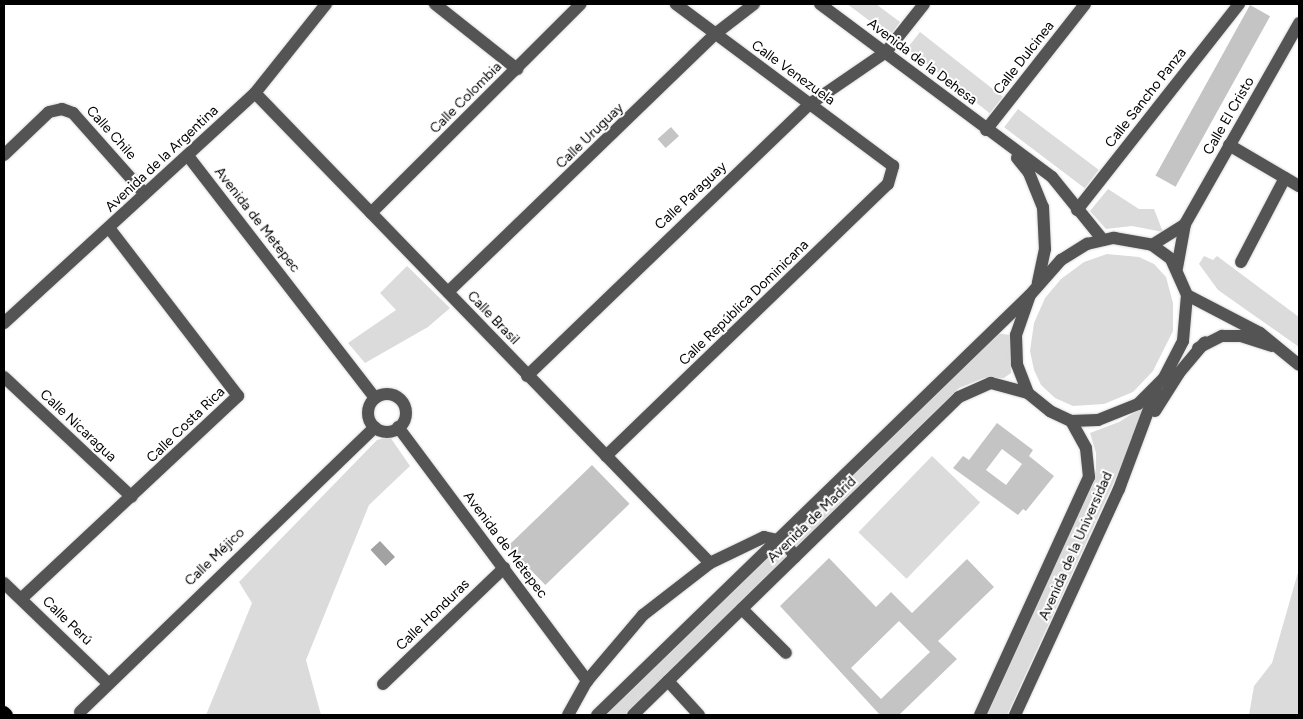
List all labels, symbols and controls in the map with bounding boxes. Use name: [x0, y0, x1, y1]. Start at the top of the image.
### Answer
street label: Avenida de la Dehesa: [864, 15, 980, 109]
street label: Calle Dulcinea: [990, 18, 1058, 98]
street label: Calle Venezuela: [748, 37, 838, 109]
street label: Calle Sancho Panza: [1102, 45, 1190, 151]
street label: Calle Colombia: [427, 59, 505, 137]
street label: Calle El Cristo: [1200, 74, 1258, 158]
street label: Calle Uruguay: [553, 100, 627, 172]
street label: Avenida de la Argentina: [102, 102, 222, 216]
street label: Calle Chile: [83, 103, 139, 163]
street label: Calle Paraguay: [652, 159, 730, 233]
street label: Avenida de Metepec: [211, 164, 303, 276]
street label: Calle República Dominicana: [676, 237, 812, 369]
street label: Calle Brasil: [463, 288, 523, 348]
street label: Calle Costa Rica: [144, 384, 228, 466]
street label: Calle Nicaragua: [36, 386, 120, 466]
street label: Avenida de la Universidad: [1036, 469, 1116, 623]
street label: Avenida de Madrid: [764, 473, 860, 567]
street label: Avenida de Metepec: [459, 488, 551, 602]
street label: Calle Méjico: [182, 524, 248, 590]
street label: Calle Honduras: [393, 576, 473, 654]
street label: Calle Perú: [39, 593, 95, 649]

